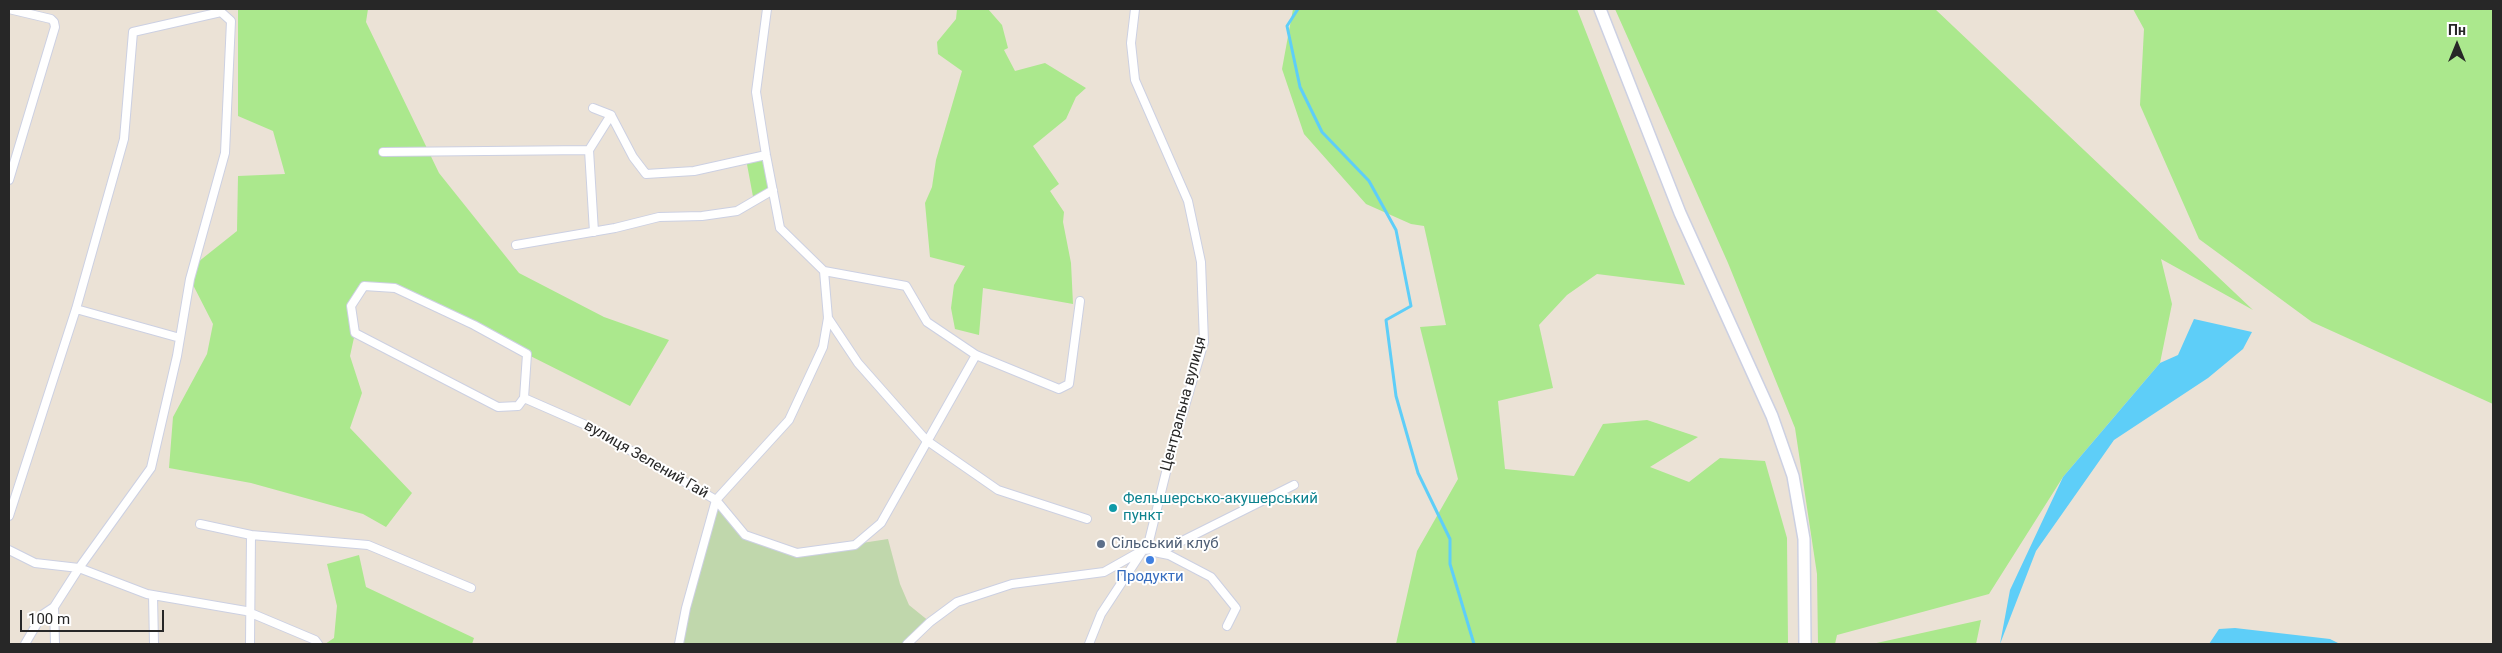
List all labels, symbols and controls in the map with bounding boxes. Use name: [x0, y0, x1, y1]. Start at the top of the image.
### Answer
north arrow: [2432, 20, 2482, 70]
text: Пн: [2448, 22, 2466, 38]
street label: Центральна вулиця: [1157, 335, 1211, 473]
street label: вулиця Зелений Гай: [581, 417, 711, 503]
place label: Фельшерсько-акушерський пункт: [1123, 490, 1318, 525]
marker: Фельшерсько-акушерський пункт: [1107, 502, 1119, 514]
place label: Сільський клуб: [1111, 535, 1219, 553]
marker: Сільський клуб: [1095, 538, 1107, 550]
marker: Продукти: [1144, 554, 1156, 566]
place label: Продукти: [1116, 568, 1184, 586]
scale bar: [22, 600, 166, 632]
text: 100 m: [28, 610, 70, 628]

